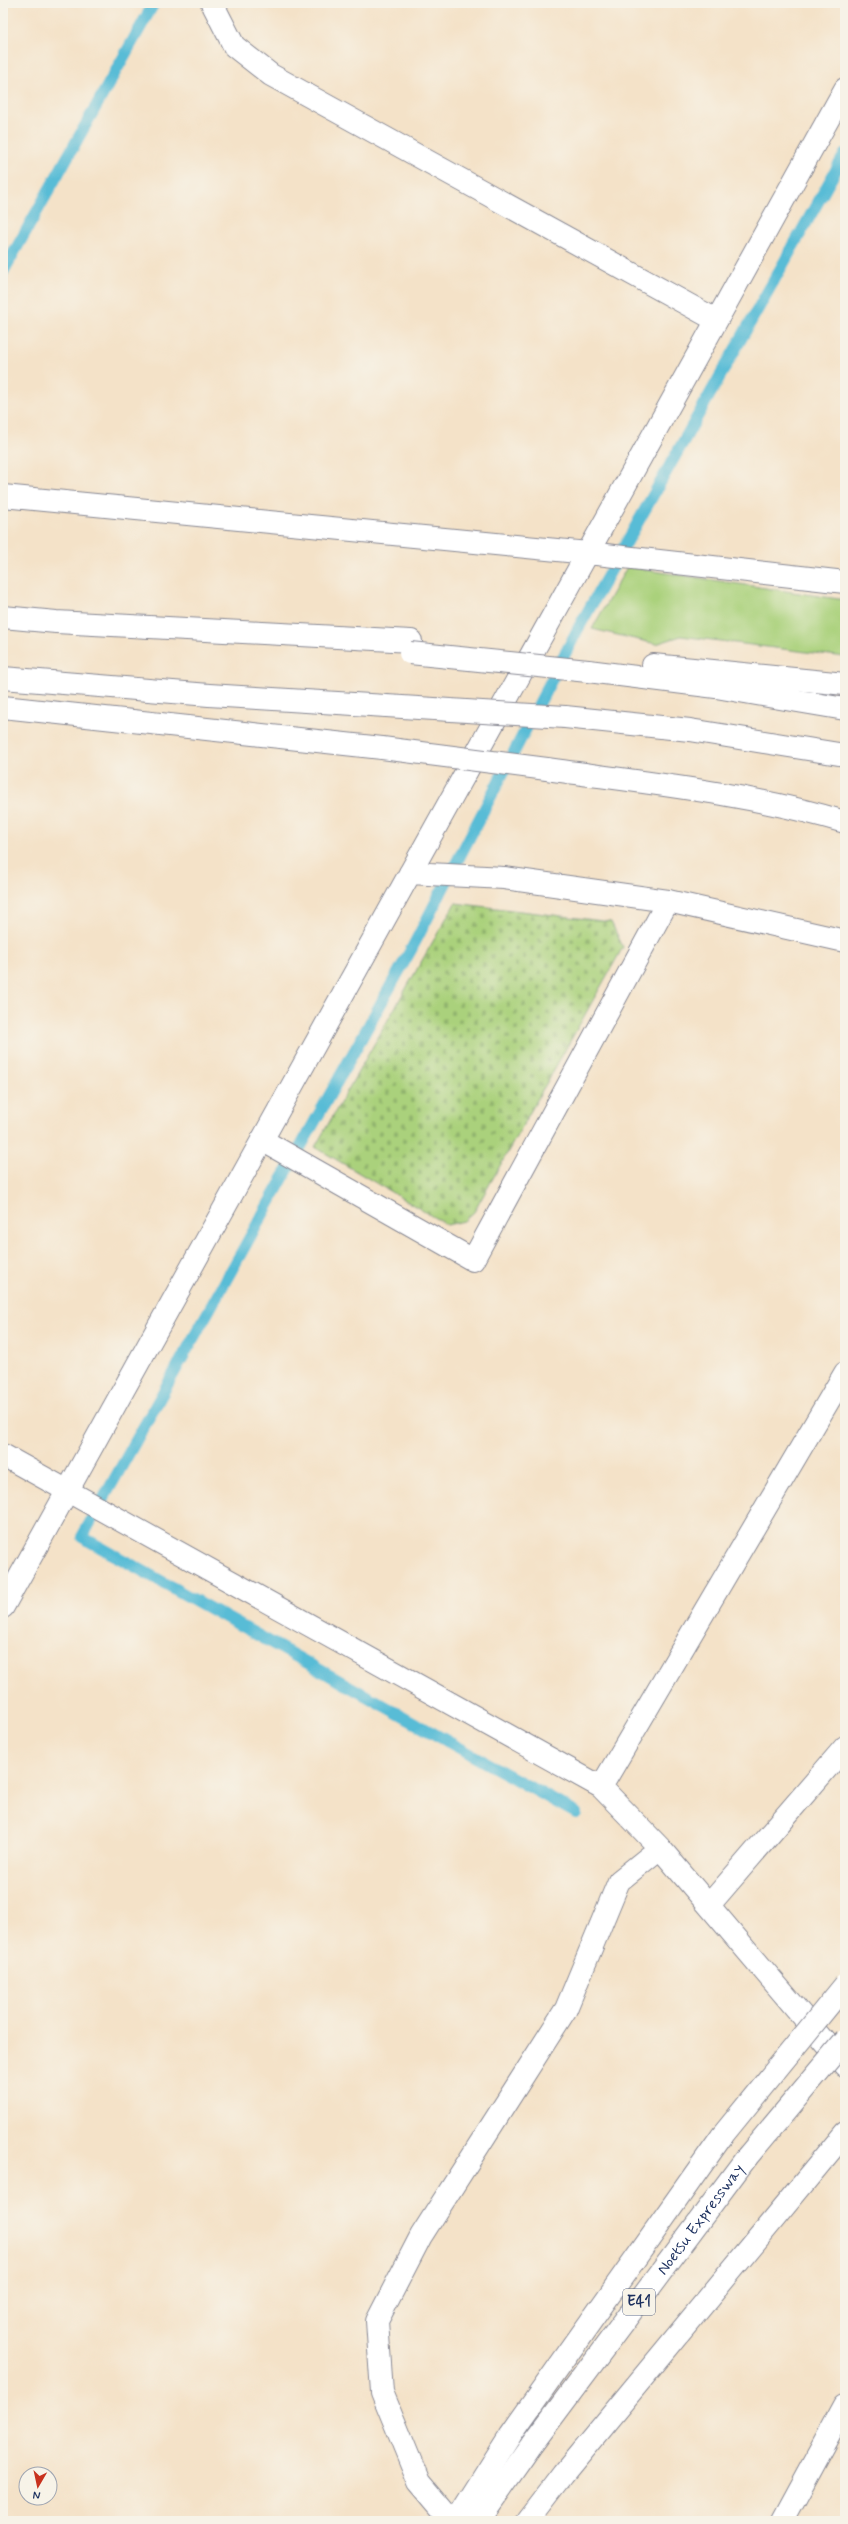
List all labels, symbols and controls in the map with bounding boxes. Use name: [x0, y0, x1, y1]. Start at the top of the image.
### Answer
street label: Noetsu Expressway: [652, 2159, 749, 2279]
road number: E41: [623, 2289, 655, 2315]
north arrow: [18, 2466, 58, 2506]
text: N: [32, 2487, 41, 2502]

